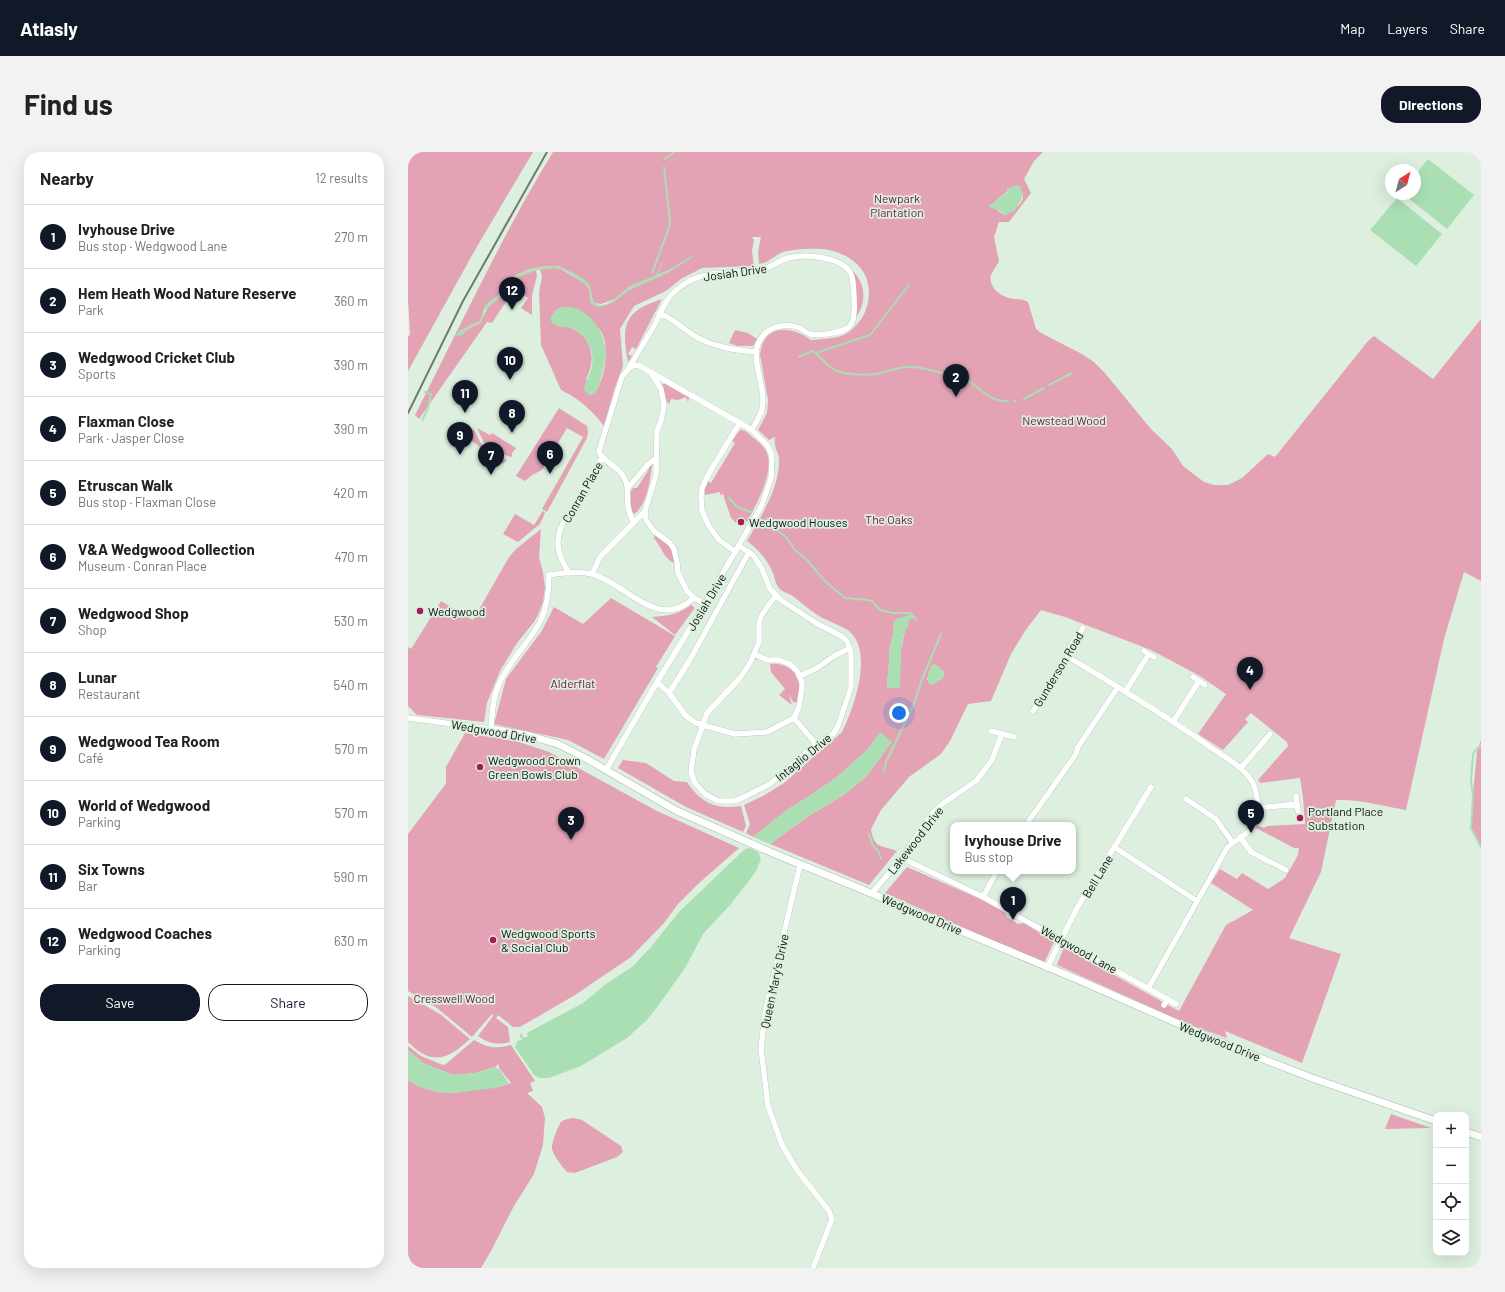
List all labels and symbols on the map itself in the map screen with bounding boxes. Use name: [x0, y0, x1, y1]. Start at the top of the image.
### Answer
north arrow: [1385, 164, 1421, 200]
park label: Newpark Plantation: [870, 191, 924, 219]
street label: Josiah Drive: [702, 261, 768, 283]
pin: 12: [499, 277, 525, 310]
pin: 10: [497, 347, 523, 380]
pin: 2: [943, 364, 969, 397]
pin: 11: [452, 380, 478, 413]
pin: 8: [499, 400, 525, 433]
park label: Newstead Wood: [1022, 413, 1106, 427]
pin: 9: [447, 422, 473, 455]
pin: 6: [537, 441, 563, 474]
pin: 7: [478, 442, 504, 475]
street label: Conran Place: [559, 459, 605, 525]
park label: The Oaks: [865, 512, 913, 526]
place label: Wedgwood Houses: [749, 515, 848, 529]
marker: Wedgwood Houses: [736, 517, 746, 527]
street label: Josiah Drive: [684, 571, 728, 633]
place label: Wedgwood: [428, 604, 485, 618]
marker: Wedgwood: [415, 606, 425, 616]
street label: Gunderson Road: [1030, 629, 1086, 709]
pin: 4: [1237, 657, 1263, 690]
park label: Alderflat: [551, 676, 595, 690]
your location: [889, 703, 909, 723]
street label: Wedgwood Drive: [450, 717, 538, 745]
street label: Intaglio Drive: [772, 730, 834, 784]
place label: Wedgwood Crown Green Bowls Club: [488, 753, 581, 781]
marker: Wedgwood Crown Green Bowls Club: [475, 762, 485, 772]
pin: 5: [1238, 800, 1264, 833]
street label: Lakewood Drive: [884, 803, 946, 877]
place label: Portland Place Substation: [1308, 804, 1383, 832]
pin: 3: [558, 807, 584, 840]
marker: Portland Place Substation: [1295, 813, 1305, 823]
street label: Bell Lane: [1079, 852, 1115, 900]
pin: 1: [1000, 887, 1026, 920]
street label: Wedgwood Drive: [879, 891, 965, 937]
street label: Wedgwood Lane: [1038, 922, 1120, 976]
place label: Wedgwood Sports & Social Club: [501, 926, 596, 954]
street label: Queen Mary's Drive: [757, 933, 791, 1029]
marker: Wedgwood Sports & Social Club: [488, 935, 498, 945]
park label: Cresswell Wood: [413, 991, 495, 1005]
street label: Wedgwood Drive: [1177, 1018, 1263, 1064]

